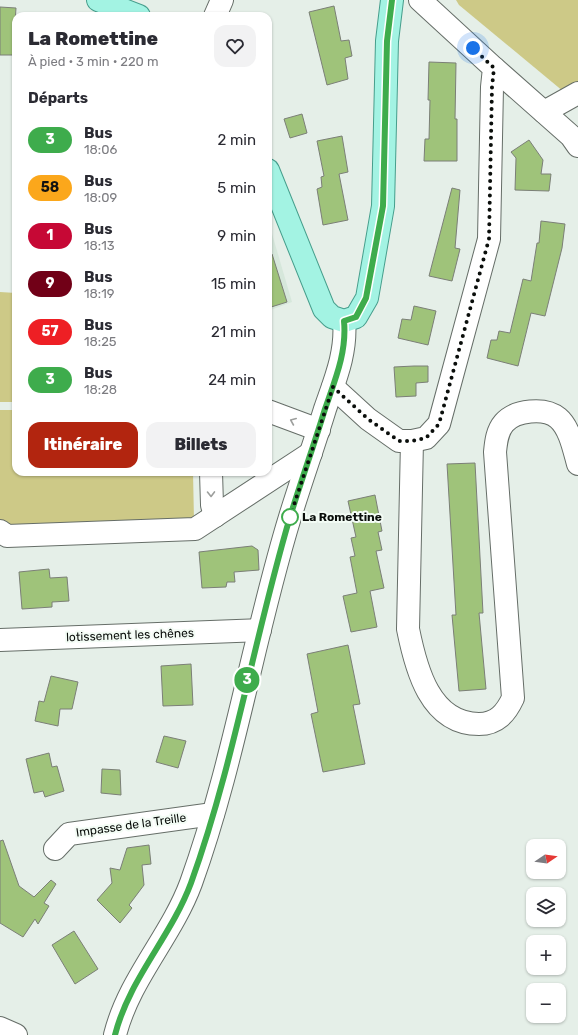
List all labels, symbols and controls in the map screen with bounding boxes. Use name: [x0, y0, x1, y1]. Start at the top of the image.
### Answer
button: heart: [214, 25, 256, 67]
text: La Romettine: [28, 27, 158, 50]
your location: [463, 38, 483, 58]
text: À pied · 3 min · 220 m: [28, 54, 159, 69]
text: Départs: [28, 89, 88, 107]
text: Bus: [84, 124, 112, 142]
text: 3: [45, 131, 55, 148]
text: 2 min: [217, 131, 256, 149]
text: 18:06: [84, 142, 117, 157]
text: Bus: [84, 172, 112, 190]
text: 58: [41, 179, 59, 196]
text: 5 min: [217, 179, 256, 197]
text: 18:09: [84, 190, 117, 205]
text: Bus: [84, 220, 112, 238]
text: 1: [47, 227, 53, 244]
text: 9 min: [217, 227, 256, 245]
text: 18:13: [84, 238, 115, 253]
text: Bus: [84, 268, 112, 286]
text: 9: [46, 275, 54, 292]
text: 15 min: [211, 275, 256, 293]
text: 18:19: [84, 286, 114, 301]
text: Bus: [84, 316, 112, 334]
text: 57: [41, 323, 59, 340]
text: 21 min: [211, 323, 256, 341]
text: 18:25: [84, 334, 117, 349]
text: Bus: [84, 364, 112, 382]
text: 3: [45, 371, 55, 388]
text: 24 min: [208, 371, 256, 389]
text: 18:28: [84, 382, 117, 397]
one-way arrow: [290, 418, 298, 426]
button: Itinéraire: [28, 422, 138, 468]
button: Billets: [146, 422, 256, 468]
one-way arrow: [207, 491, 216, 497]
marker: La Romettine: [281, 508, 299, 526]
place label: La Romettine: [302, 510, 382, 524]
street label: lotissement les chênes: [66, 626, 194, 644]
line badge: 3: [234, 667, 260, 693]
text: 3: [242, 671, 252, 688]
street label: Impasse de la Treille: [75, 810, 187, 840]
north arrow: [526, 839, 566, 879]
map controls: [526, 839, 566, 1023]
button: layers: [526, 887, 566, 927]
button: +: [526, 935, 566, 975]
button: −: [526, 983, 566, 1023]

